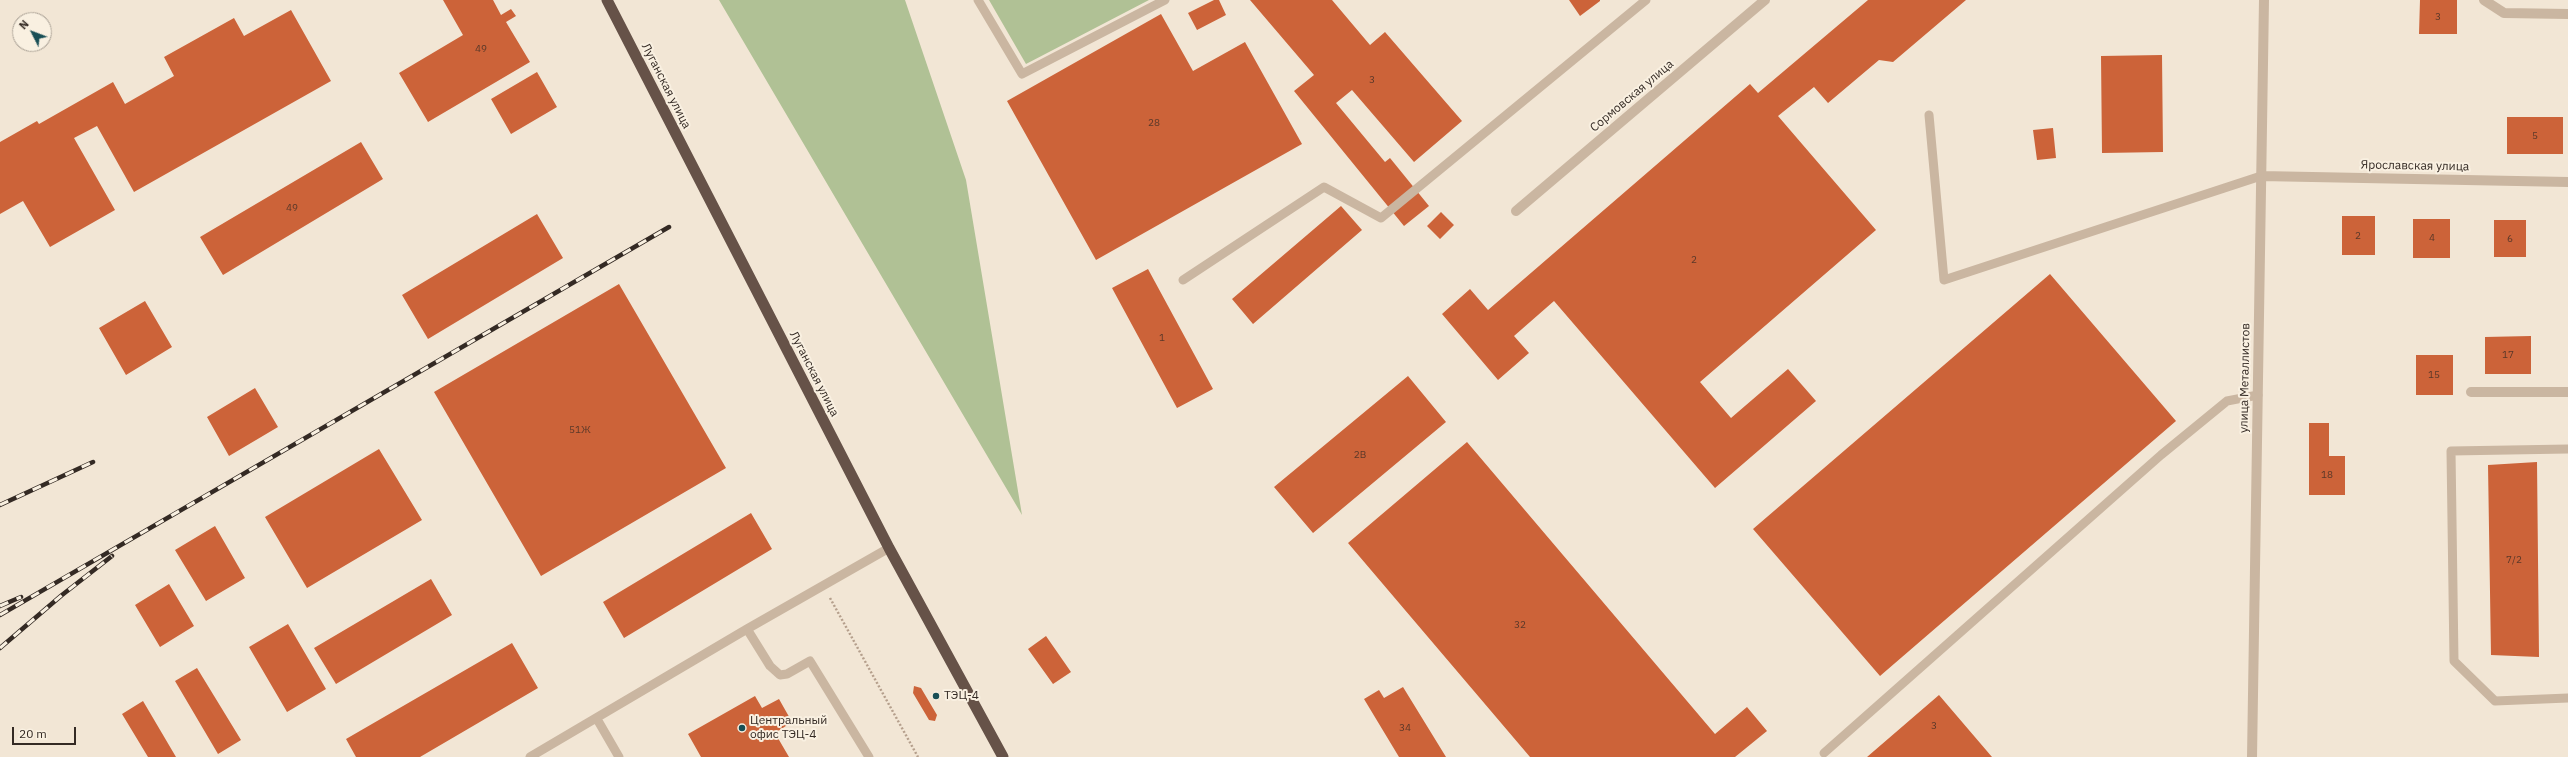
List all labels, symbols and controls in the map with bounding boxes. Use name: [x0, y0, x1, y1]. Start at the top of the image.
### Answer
house number: 3: [2435, 11, 2441, 23]
north arrow: [12, 12, 52, 52]
text: N: [16, 17, 32, 32]
street label: Луганская улица: [638, 41, 694, 131]
house number: 49: [475, 43, 487, 55]
street label: Сормовская улица: [1587, 57, 1677, 135]
house number: 3: [1369, 74, 1375, 86]
house number: 28: [1148, 117, 1160, 129]
house number: 5: [2532, 130, 2538, 142]
street label: Ярославская улица: [2361, 158, 2469, 174]
house number: 49: [286, 202, 298, 214]
house number: 2: [2355, 230, 2361, 242]
house number: 4: [2429, 232, 2435, 244]
house number: 6: [2507, 233, 2513, 245]
house number: 2: [1691, 254, 1697, 266]
street label: улица Металлистов: [2237, 323, 2253, 433]
street label: Луганская улица: [786, 329, 842, 419]
house number: 1: [1159, 332, 1165, 344]
house number: 17: [2502, 349, 2514, 361]
house number: 15: [2428, 369, 2440, 381]
house number: 51Ж: [569, 424, 591, 436]
house number: 2В: [1354, 449, 1366, 461]
house number: 18: [2321, 469, 2333, 481]
house number: 7/2: [2506, 554, 2522, 566]
house number: 32: [1514, 619, 1526, 631]
place label: ТЭЦ-4: [944, 689, 979, 703]
marker: ТЭЦ-4: [931, 691, 941, 701]
place label: Центральный офис ТЭЦ-4: [750, 714, 827, 742]
scale bar: [14, 719, 78, 745]
house number: 3: [1931, 720, 1937, 732]
house number: 34: [1399, 722, 1411, 734]
marker: Центральный офис ТЭЦ-4: [737, 723, 747, 733]
text: 20 m: [19, 726, 47, 741]

